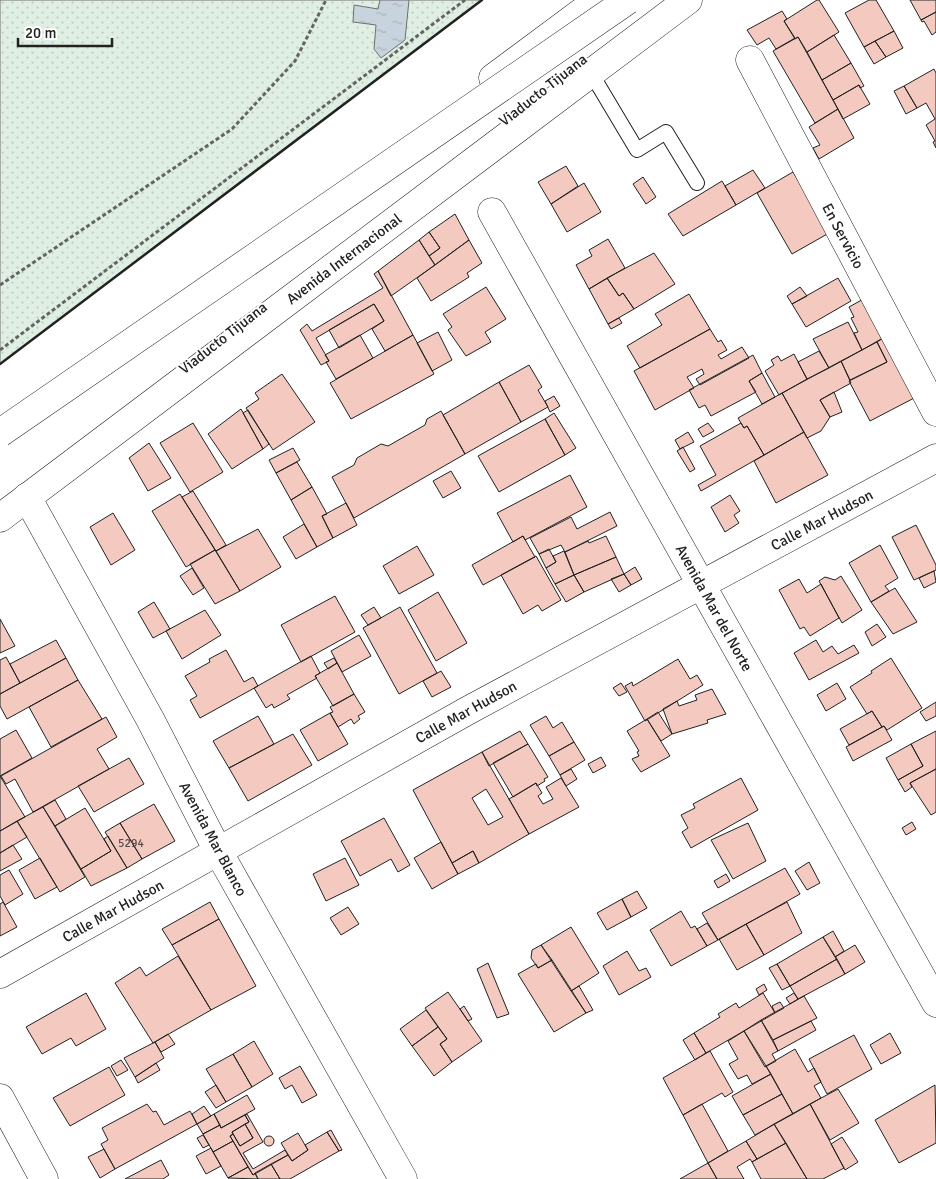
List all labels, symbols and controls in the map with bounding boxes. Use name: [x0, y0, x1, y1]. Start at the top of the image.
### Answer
scale bar: [18, 15, 111, 47]
text: 20 m: [25, 24, 56, 42]
street label: Viaducto Tijuana: [495, 50, 591, 130]
street label: En Servicio: [818, 200, 868, 272]
street label: Avenida Internacional: [283, 210, 405, 308]
street label: Viaducto Tijuana: [175, 298, 271, 378]
street label: Calle Mar Hudson: [768, 485, 876, 555]
street label: Avenida Mar del Norte: [672, 541, 756, 675]
street label: Calle Mar Hudson: [412, 677, 520, 747]
street label: Avenida Mar Blanco: [175, 779, 251, 899]
house number: 5294: [118, 836, 144, 851]
street label: Calle Mar Hudson: [59, 876, 167, 946]

